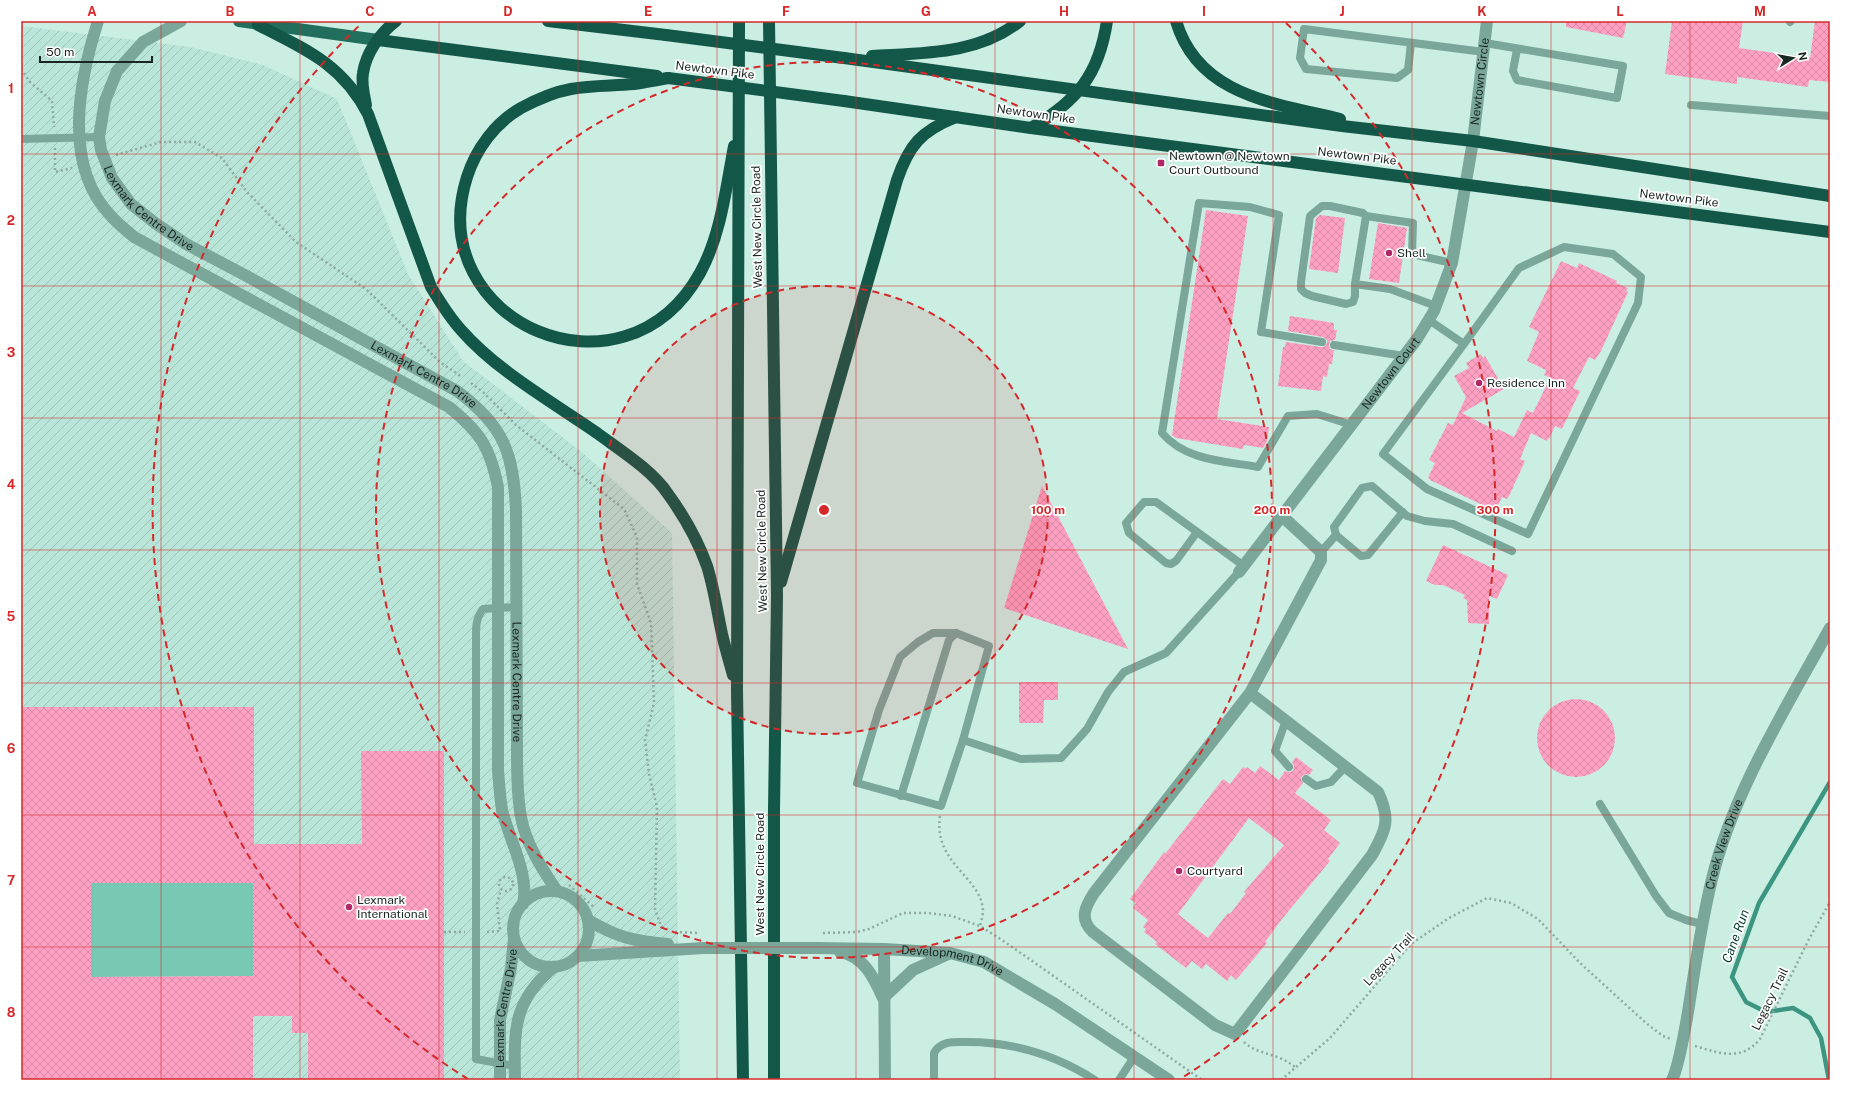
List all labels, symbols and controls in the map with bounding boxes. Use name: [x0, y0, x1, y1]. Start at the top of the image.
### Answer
text: A: [87, 4, 97, 19]
text: B: [226, 4, 235, 19]
text: C: [365, 4, 375, 19]
text: D: [503, 4, 513, 19]
text: E: [644, 4, 652, 19]
text: F: [782, 4, 790, 19]
text: G: [921, 4, 931, 19]
text: H: [1059, 4, 1069, 19]
text: I: [1202, 4, 1206, 19]
text: J: [1339, 4, 1345, 19]
text: K: [1477, 4, 1487, 19]
text: L: [1616, 4, 1624, 19]
text: M: [1754, 4, 1766, 19]
street label: Newtown Circle: [1468, 37, 1492, 126]
scale bar: [40, 38, 152, 64]
north arrow: [1773, 38, 1813, 78]
text: 50 m: [46, 45, 74, 59]
text: N: [1796, 51, 1810, 61]
street label: Newtown Pike: [675, 58, 755, 82]
text: 1: [8, 81, 14, 96]
street label: Newtown Pike: [996, 102, 1076, 126]
street label: Newtown Pike: [1317, 144, 1397, 168]
place label: Newtown @ Newtown Court Outbound: [1169, 149, 1290, 177]
marker: Newtown @ Newtown Court Outbound: [1156, 158, 1166, 168]
street label: Lexmark Centre Drive: [101, 164, 196, 254]
street label: West New Circle Road: [749, 165, 765, 289]
street label: Newtown Pike: [1639, 186, 1719, 210]
text: 2: [7, 213, 15, 228]
place label: Shell: [1397, 246, 1426, 260]
marker: Shell: [1384, 248, 1394, 258]
street label: Newtown Court: [1359, 334, 1423, 412]
street label: Lexmark Centre Drive: [368, 338, 480, 411]
text: 3: [7, 345, 16, 360]
place label: Residence Inn: [1487, 376, 1565, 390]
marker: Residence Inn: [1474, 378, 1484, 388]
text: 4: [7, 477, 16, 492]
street label: West New Circle Road: [754, 489, 770, 613]
centre of rings: [817, 503, 831, 517]
text: 100 m: [1031, 503, 1065, 517]
text: 200 m: [1254, 503, 1290, 517]
text: 300 m: [1477, 503, 1514, 517]
text: 5: [7, 609, 16, 624]
street label: Lexmark Centre Drive: [509, 622, 524, 743]
text: 6: [7, 741, 16, 756]
street label: Creek View Drive: [1703, 797, 1746, 891]
street label: West New Circle Road: [753, 813, 767, 935]
place label: Courtyard: [1187, 864, 1243, 878]
marker: Courtyard: [1174, 866, 1184, 876]
text: 7: [7, 873, 15, 888]
place label: Lexmark International: [357, 893, 428, 921]
marker: Lexmark International: [344, 902, 354, 912]
water label: Cane Run: [1719, 907, 1752, 965]
street label: Legacy Trail: [1361, 929, 1417, 989]
street label: Development Drive: [901, 943, 1006, 979]
street label: Lexmark Centre Drive: [493, 948, 520, 1068]
street label: Legacy Trail: [1749, 965, 1791, 1032]
text: 8: [7, 1005, 16, 1020]

